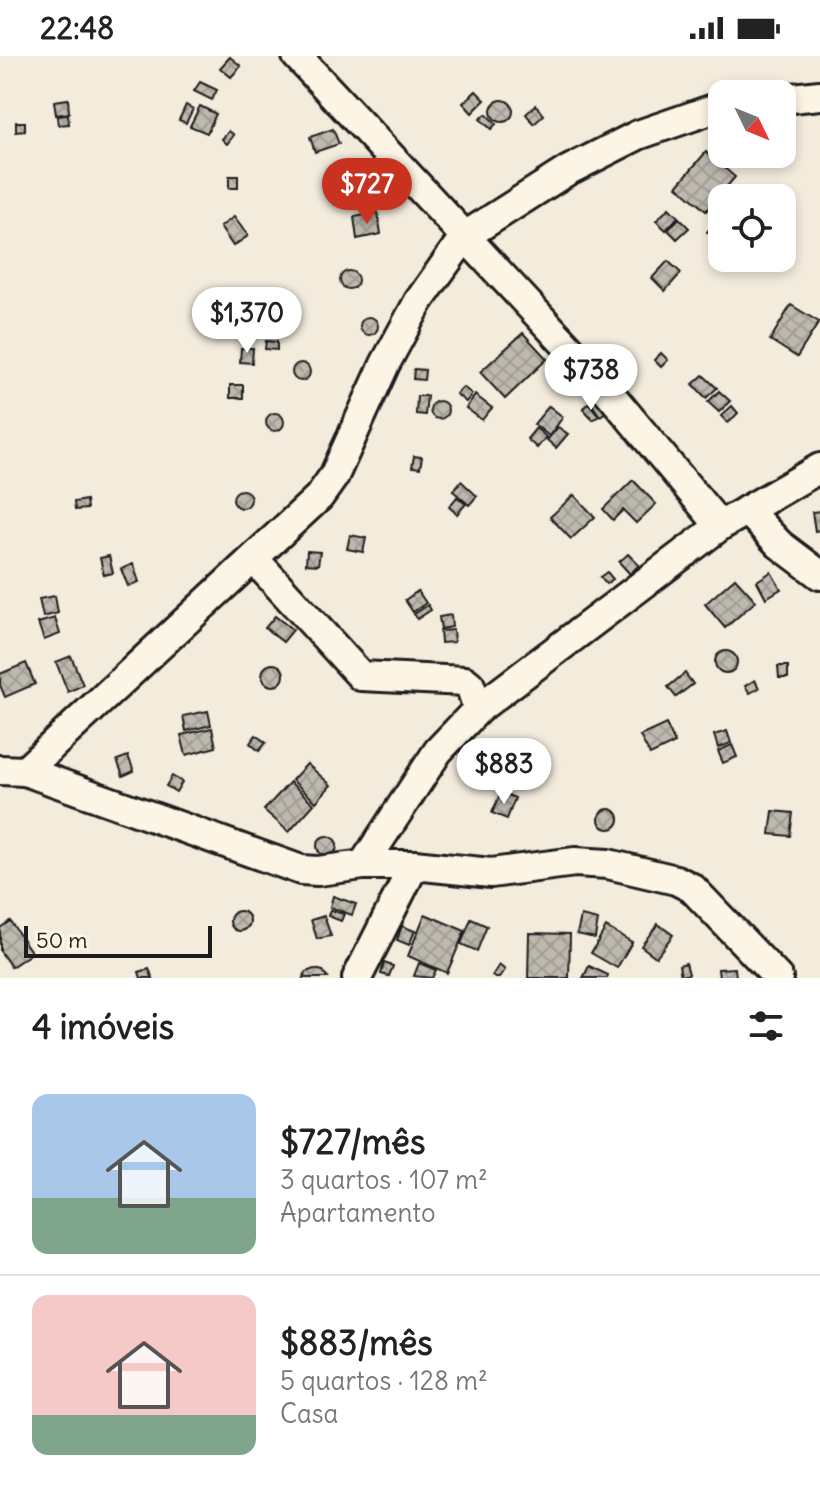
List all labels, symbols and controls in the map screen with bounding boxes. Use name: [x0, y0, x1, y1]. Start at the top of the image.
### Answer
text: 22:48: [40, 9, 114, 47]
north arrow: [708, 80, 796, 168]
map controls: [708, 80, 796, 272]
pin: $727: [320, 158, 414, 226]
text: $727: [340, 167, 394, 200]
button: locate: [708, 184, 796, 272]
pin: $1,370: [182, 287, 312, 355]
text: $1,370: [210, 296, 284, 329]
pin: $738: [544, 344, 638, 412]
text: $738: [563, 353, 619, 386]
pin: $883: [457, 738, 551, 806]
text: $883: [474, 747, 534, 780]
scale bar: [24, 922, 212, 958]
text: 50 m: [36, 926, 88, 954]
icon: filters: [744, 1004, 788, 1048]
text: 4 imóveis: [32, 1005, 174, 1048]
text: $727/mês: [280, 1120, 425, 1163]
icon: home: [96, 1126, 192, 1222]
text: 3 quartos · 107 m²: [280, 1163, 488, 1196]
text: Apartamento: [280, 1196, 436, 1229]
text: $883/mês: [280, 1321, 433, 1364]
icon: home: [96, 1327, 192, 1423]
text: 5 quartos · 128 m²: [280, 1364, 488, 1397]
text: Casa: [280, 1397, 338, 1430]

